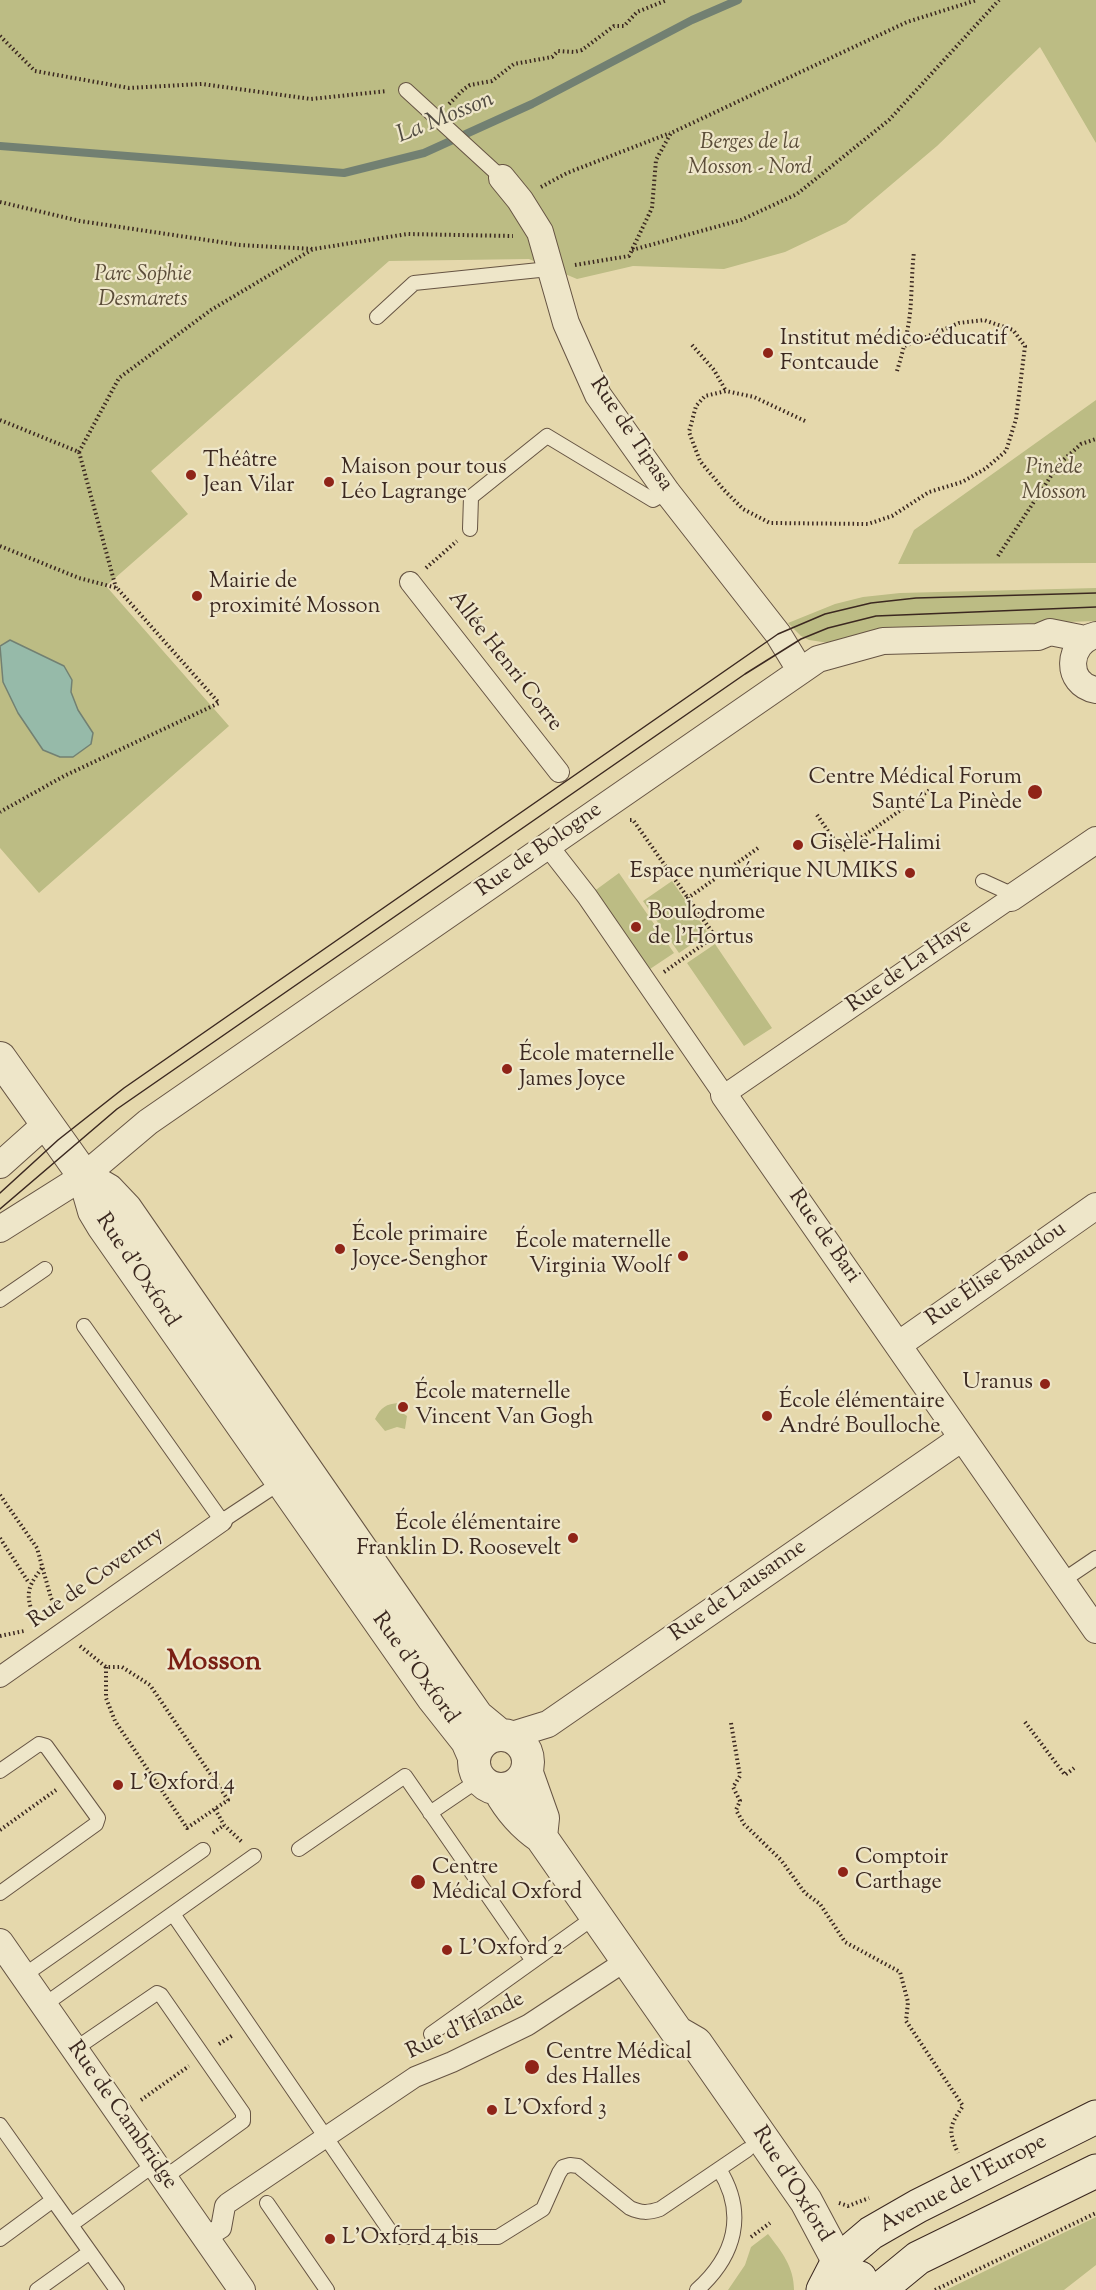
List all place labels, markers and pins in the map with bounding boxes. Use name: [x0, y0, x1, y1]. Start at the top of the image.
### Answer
place label: Institut médico-éducatif Fontcaude: [780, 327, 1008, 378]
marker: Institut médico-éducatif Fontcaude: [761, 346, 775, 360]
place label: Théâtre Jean Vilar: [203, 449, 294, 500]
place label: Maison pour tous Léo Lagrange: [341, 456, 507, 508]
marker: Théâtre Jean Vilar: [184, 468, 198, 482]
marker: Maison pour tous Léo Lagrange: [322, 475, 336, 489]
place label: Mairie de proximité Mosson: [209, 570, 381, 622]
marker: Mairie de proximité Mosson: [190, 589, 204, 603]
place label: Centre Médical Forum Santé La Pinède: [809, 766, 1022, 818]
marker: Centre Médical Forum Santé La Pinède: [1026, 783, 1044, 801]
place label: Gisèle-Halimi: [810, 832, 941, 858]
marker: Gisèle-Halimi: [791, 838, 805, 852]
place label: Espace numérique NUMIKS: [630, 860, 898, 886]
marker: Espace numérique NUMIKS: [903, 866, 917, 880]
place label: Boulodrome de l'Hortus: [648, 901, 765, 952]
marker: Boulodrome de l'Hortus: [629, 920, 643, 934]
place label: École maternelle James Joyce: [519, 1043, 674, 1094]
marker: École maternelle James Joyce: [500, 1062, 514, 1076]
place label: École primaire Joyce-Senghor: [352, 1223, 488, 1274]
place label: École maternelle Virginia Woolf: [516, 1230, 671, 1282]
marker: École primaire Joyce-Senghor: [333, 1242, 347, 1256]
marker: École maternelle Virginia Woolf: [676, 1249, 690, 1263]
place label: Uranus: [963, 1371, 1033, 1397]
marker: Uranus: [1038, 1377, 1052, 1391]
place label: École maternelle Vincent Van Gogh: [415, 1381, 594, 1432]
place label: École élémentaire André Boulloche: [779, 1390, 945, 1442]
marker: École maternelle Vincent Van Gogh: [396, 1400, 410, 1414]
marker: École élémentaire André Boulloche: [760, 1409, 774, 1423]
place label: École élémentaire Franklin D. Roosevelt: [356, 1512, 561, 1564]
marker: École élémentaire Franklin D. Roosevelt: [566, 1531, 580, 1545]
place label: L'Oxford 4: [130, 1772, 235, 1798]
marker: L'Oxford 4: [111, 1778, 125, 1792]
place label: Comptoir Carthage: [855, 1846, 948, 1898]
place label: Centre Médical Oxford: [432, 1856, 582, 1908]
marker: Comptoir Carthage: [836, 1865, 850, 1879]
marker: Centre Médical Oxford: [409, 1873, 427, 1891]
place label: L'Oxford 2: [459, 1937, 563, 1963]
marker: L'Oxford 2: [440, 1943, 454, 1957]
place label: Centre Médical des Halles: [546, 2041, 692, 2092]
marker: Centre Médical des Halles: [523, 2058, 541, 2076]
place label: L'Oxford 3: [504, 2097, 607, 2123]
marker: L'Oxford 3: [485, 2103, 499, 2117]
place label: L'Oxford 4 bis: [342, 2226, 478, 2252]
marker: L'Oxford 4 bis: [323, 2232, 337, 2246]

